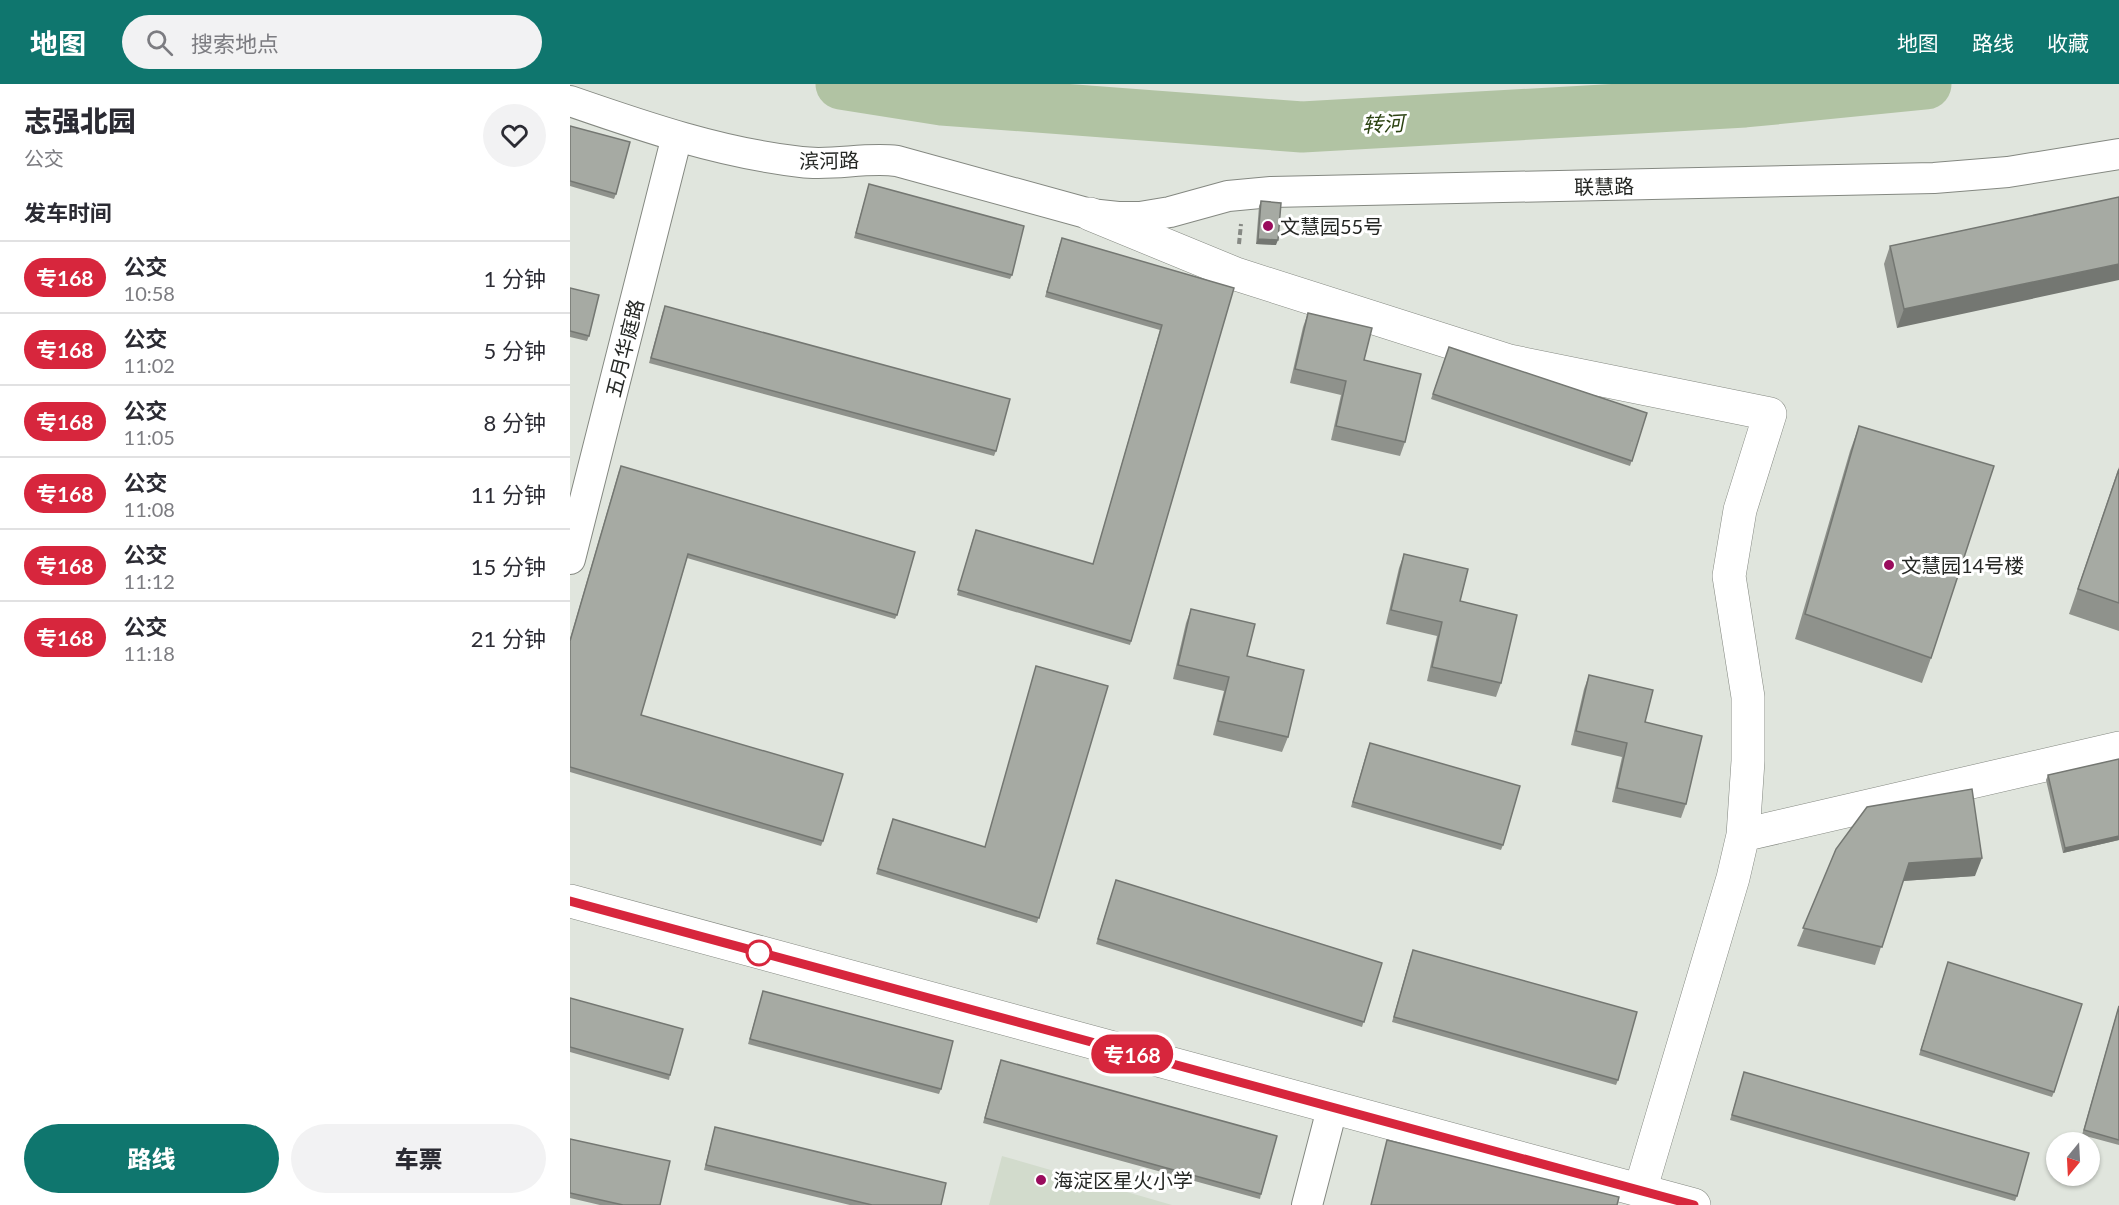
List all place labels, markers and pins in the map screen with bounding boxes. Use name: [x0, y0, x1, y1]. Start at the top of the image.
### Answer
place label: 文慧园55号: [1280, 214, 1383, 238]
marker: 文慧园55号: [1261, 219, 1275, 233]
place label: 文慧园14号楼: [1901, 553, 2024, 577]
marker: 文慧园14号楼: [1882, 558, 1896, 572]
unlabelled marker: [746, 940, 772, 966]
place label: 海淀区星火小学: [1053, 1168, 1193, 1192]
marker: 海淀区星火小学: [1034, 1173, 1048, 1187]

